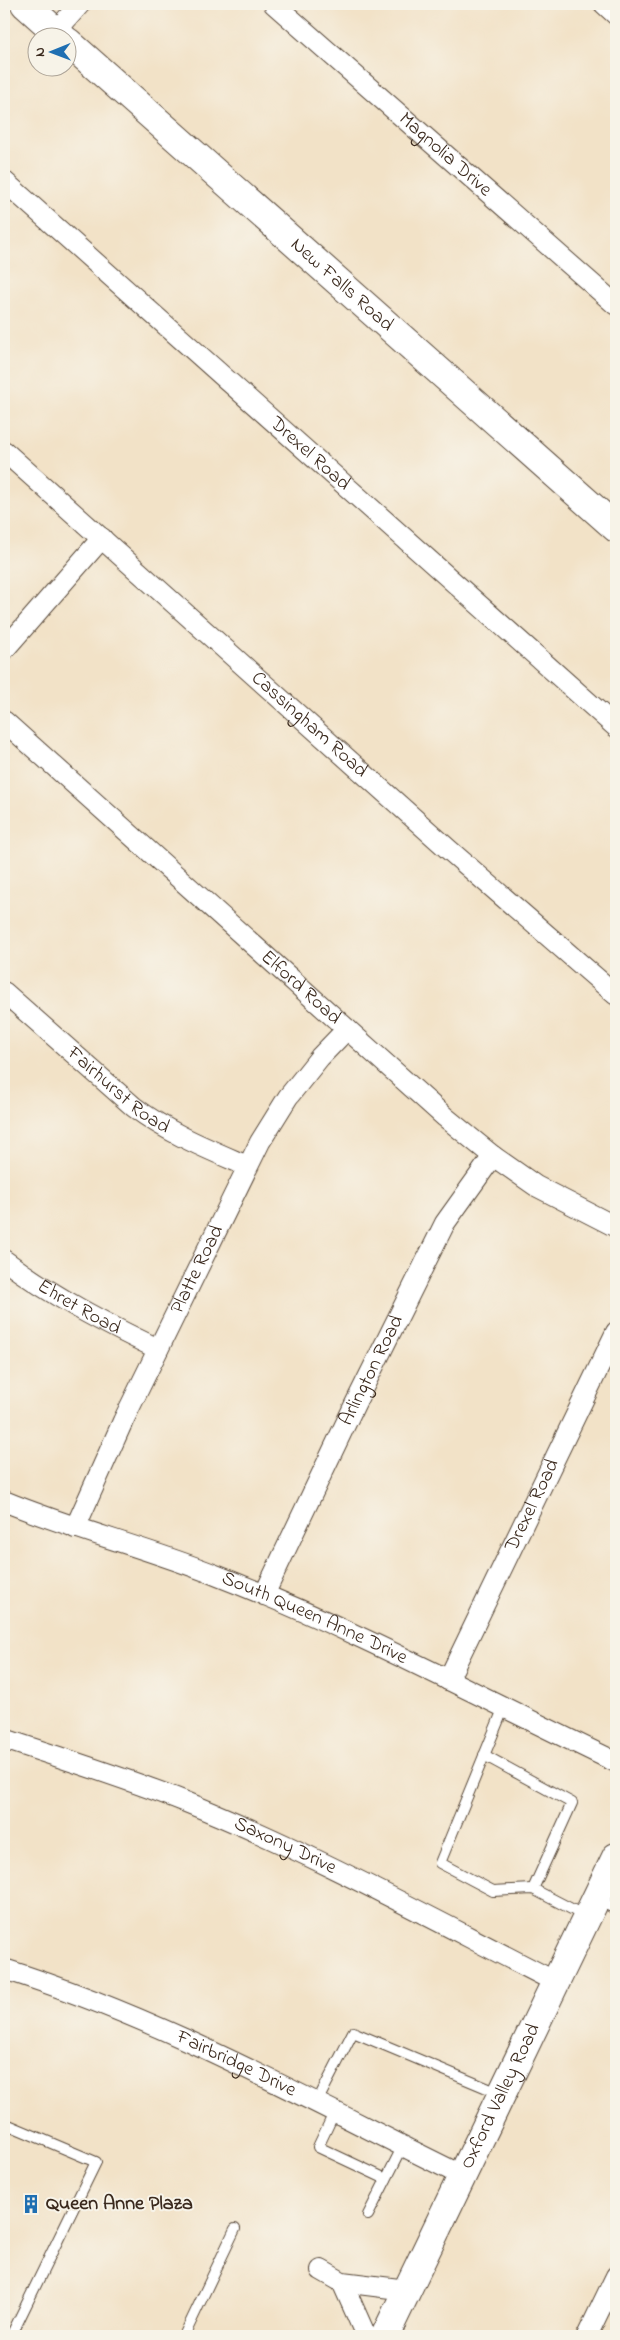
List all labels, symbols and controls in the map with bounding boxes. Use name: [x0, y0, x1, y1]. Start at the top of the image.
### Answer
north arrow: [28, 28, 78, 78]
text: N: [30, 47, 51, 57]
street label: Magnolia Drive: [392, 105, 498, 204]
street label: New Falls Road: [284, 231, 400, 339]
street label: Drexel Road: [262, 409, 357, 498]
street label: Cassingham Road: [244, 664, 374, 785]
street label: Elford Road: [254, 943, 348, 1032]
street label: Fairhurst Road: [60, 1039, 175, 1142]
street label: Platte Road: [163, 1220, 231, 1319]
street label: Ehret Road: [32, 1272, 126, 1343]
street label: Arlington Road: [332, 1310, 411, 1431]
street label: Drexel Road: [497, 1454, 567, 1557]
street label: South Queen Anne Drive: [217, 1564, 412, 1672]
street label: Saxony Drive: [229, 1809, 341, 1882]
street label: Oxford Valley Road: [453, 2019, 548, 2174]
street label: Fairbridge Drive: [171, 2022, 301, 2105]
place label: Queen Anne Plaza: [46, 2190, 193, 2219]
building icon: Queen Anne Plaza: [20, 2193, 42, 2215]

